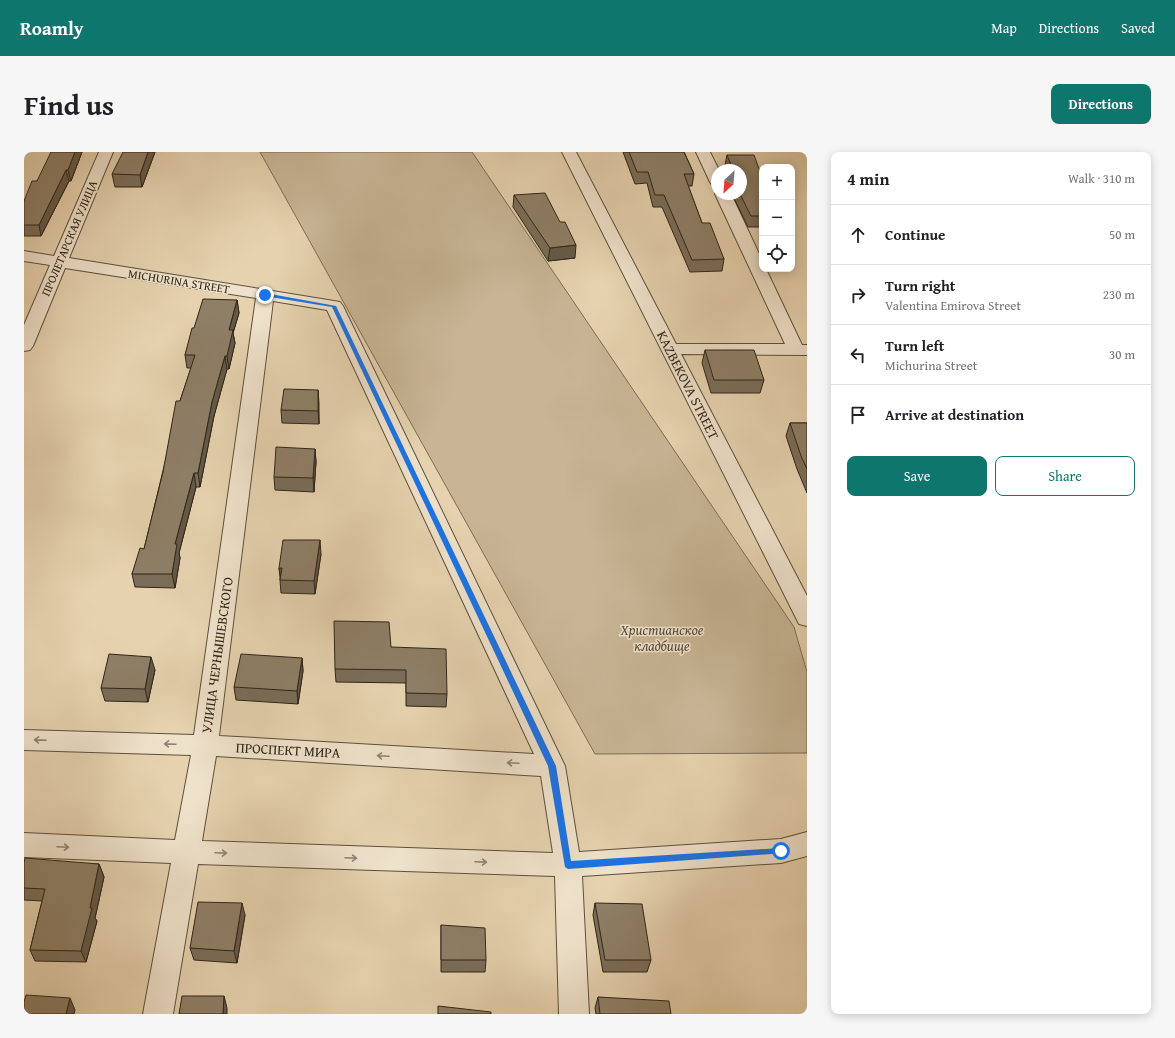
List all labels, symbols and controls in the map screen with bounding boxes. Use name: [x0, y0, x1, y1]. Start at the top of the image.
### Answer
text: Roamly: [20, 14, 84, 42]
text: Map: [991, 18, 1017, 38]
text: Directions: [1039, 18, 1099, 38]
text: Saved: [1121, 18, 1155, 38]
text: Find us: [24, 84, 114, 125]
button: Directions: [1051, 84, 1151, 124]
north arrow: [711, 164, 747, 200]
map controls: [759, 164, 795, 272]
button: +: [759, 164, 795, 200]
text: 4 min: [847, 166, 889, 191]
text: Walk · 310 m: [1068, 169, 1135, 188]
street label: ПРОЛЕТАРСКАЯ УЛИЦА: [37, 177, 101, 299]
button: −: [759, 200, 795, 236]
icon: ahead: [847, 224, 869, 246]
text: Continue: [885, 224, 946, 245]
text: 50 m: [1109, 225, 1135, 244]
button: locate: [759, 236, 795, 272]
street label: MICHURINA STREET: [127, 265, 231, 297]
text: Turn right: [885, 275, 956, 296]
icon: right: [847, 284, 869, 306]
text: 230 m: [1103, 285, 1135, 304]
route end: [256, 286, 274, 304]
text: Valentina Emirova Street: [885, 296, 1021, 315]
street label: KAZBEKOVA STREET: [652, 327, 724, 443]
text: Turn left: [885, 335, 944, 356]
icon: left: [847, 344, 869, 366]
text: 30 m: [1109, 345, 1135, 364]
text: Michurina Street: [885, 356, 977, 375]
icon: arrive: [847, 404, 869, 426]
text: Arrive at destination: [885, 404, 1024, 425]
button: Save: [847, 456, 987, 496]
button: Share: [995, 456, 1135, 496]
street label: УЛИЦА ЧЕРНЫШЕВСКОГО: [196, 576, 238, 734]
park label: Христианское кладбище: [620, 620, 704, 656]
one-way arrow: [34, 736, 47, 744]
street label: ПРОСПЕКТ МИРА: [235, 737, 341, 763]
one-way arrow: [164, 740, 177, 748]
one-way arrow: [377, 752, 390, 759]
one-way arrow: [507, 760, 520, 767]
route start: [772, 842, 790, 860]
one-way arrow: [56, 843, 69, 850]
one-way arrow: [214, 850, 227, 857]
one-way arrow: [344, 854, 357, 862]
one-way arrow: [474, 858, 487, 866]

